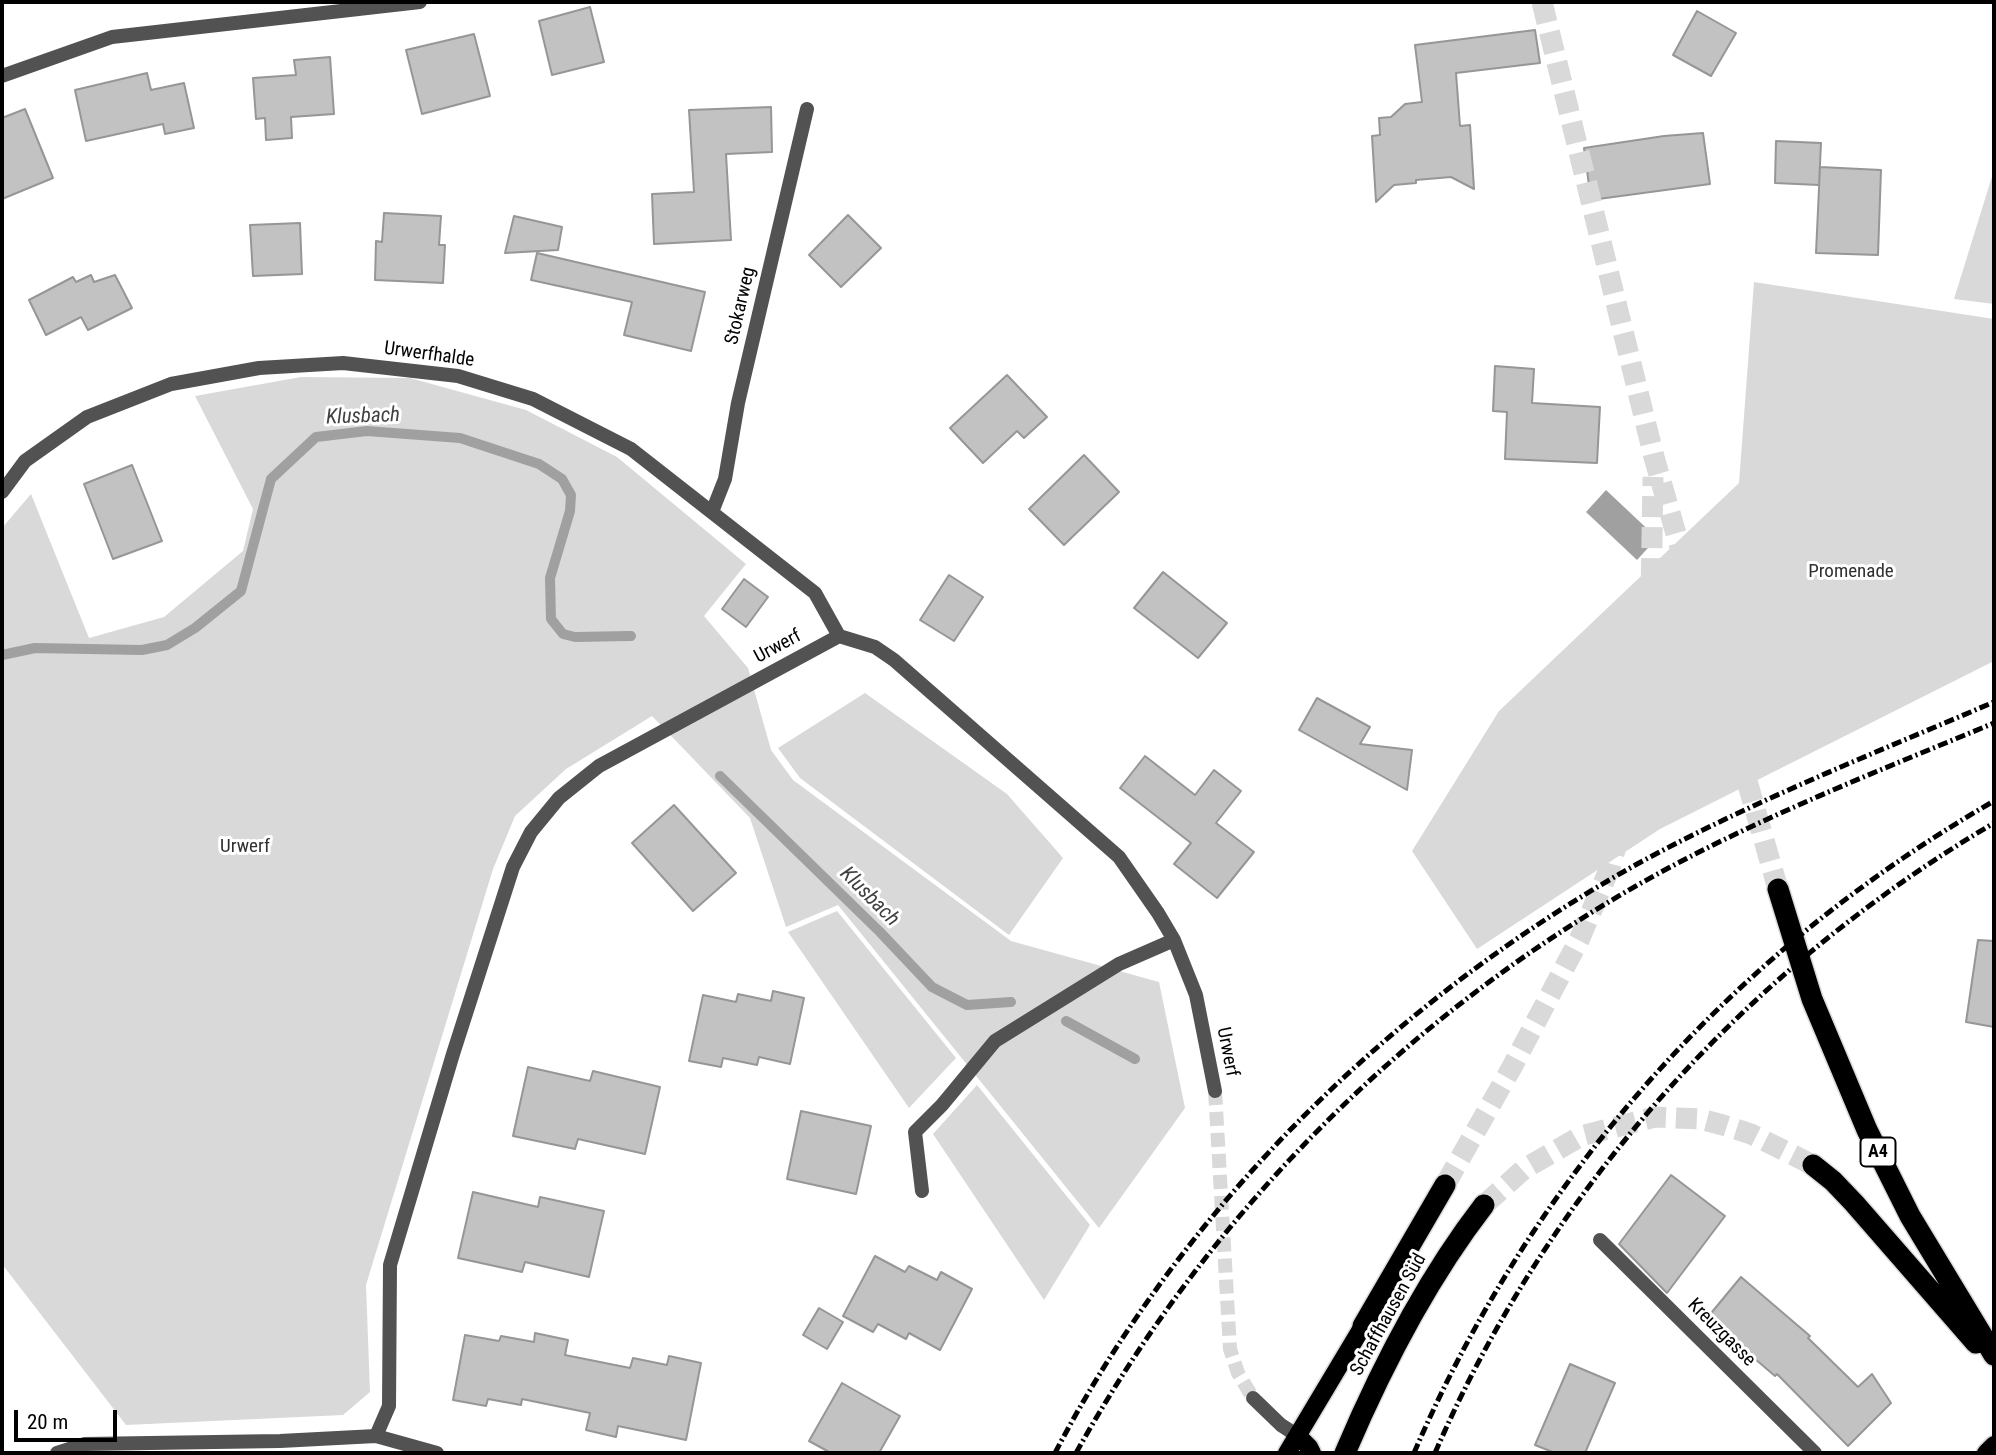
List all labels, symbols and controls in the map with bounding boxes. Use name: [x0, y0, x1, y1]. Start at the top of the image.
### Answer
street label: Stokarweg: [721, 265, 761, 347]
street label: Urwerfhalde: [382, 337, 476, 373]
water label: Klusbach: [326, 403, 400, 431]
park label: Promenade: [1808, 561, 1894, 583]
street label: Urwerf: [751, 625, 805, 669]
park label: Urwerf: [220, 836, 270, 858]
water label: Klusbach: [834, 862, 904, 932]
street label: Urwerf: [1211, 1025, 1243, 1079]
road number: A4: [1860, 1138, 1896, 1167]
street label: Schaffhausen Süd: [1346, 1250, 1432, 1380]
street label: Kreuzgasse: [1682, 1294, 1760, 1372]
scale bar: [18, 1396, 121, 1440]
text: 20 m: [27, 1410, 68, 1434]

